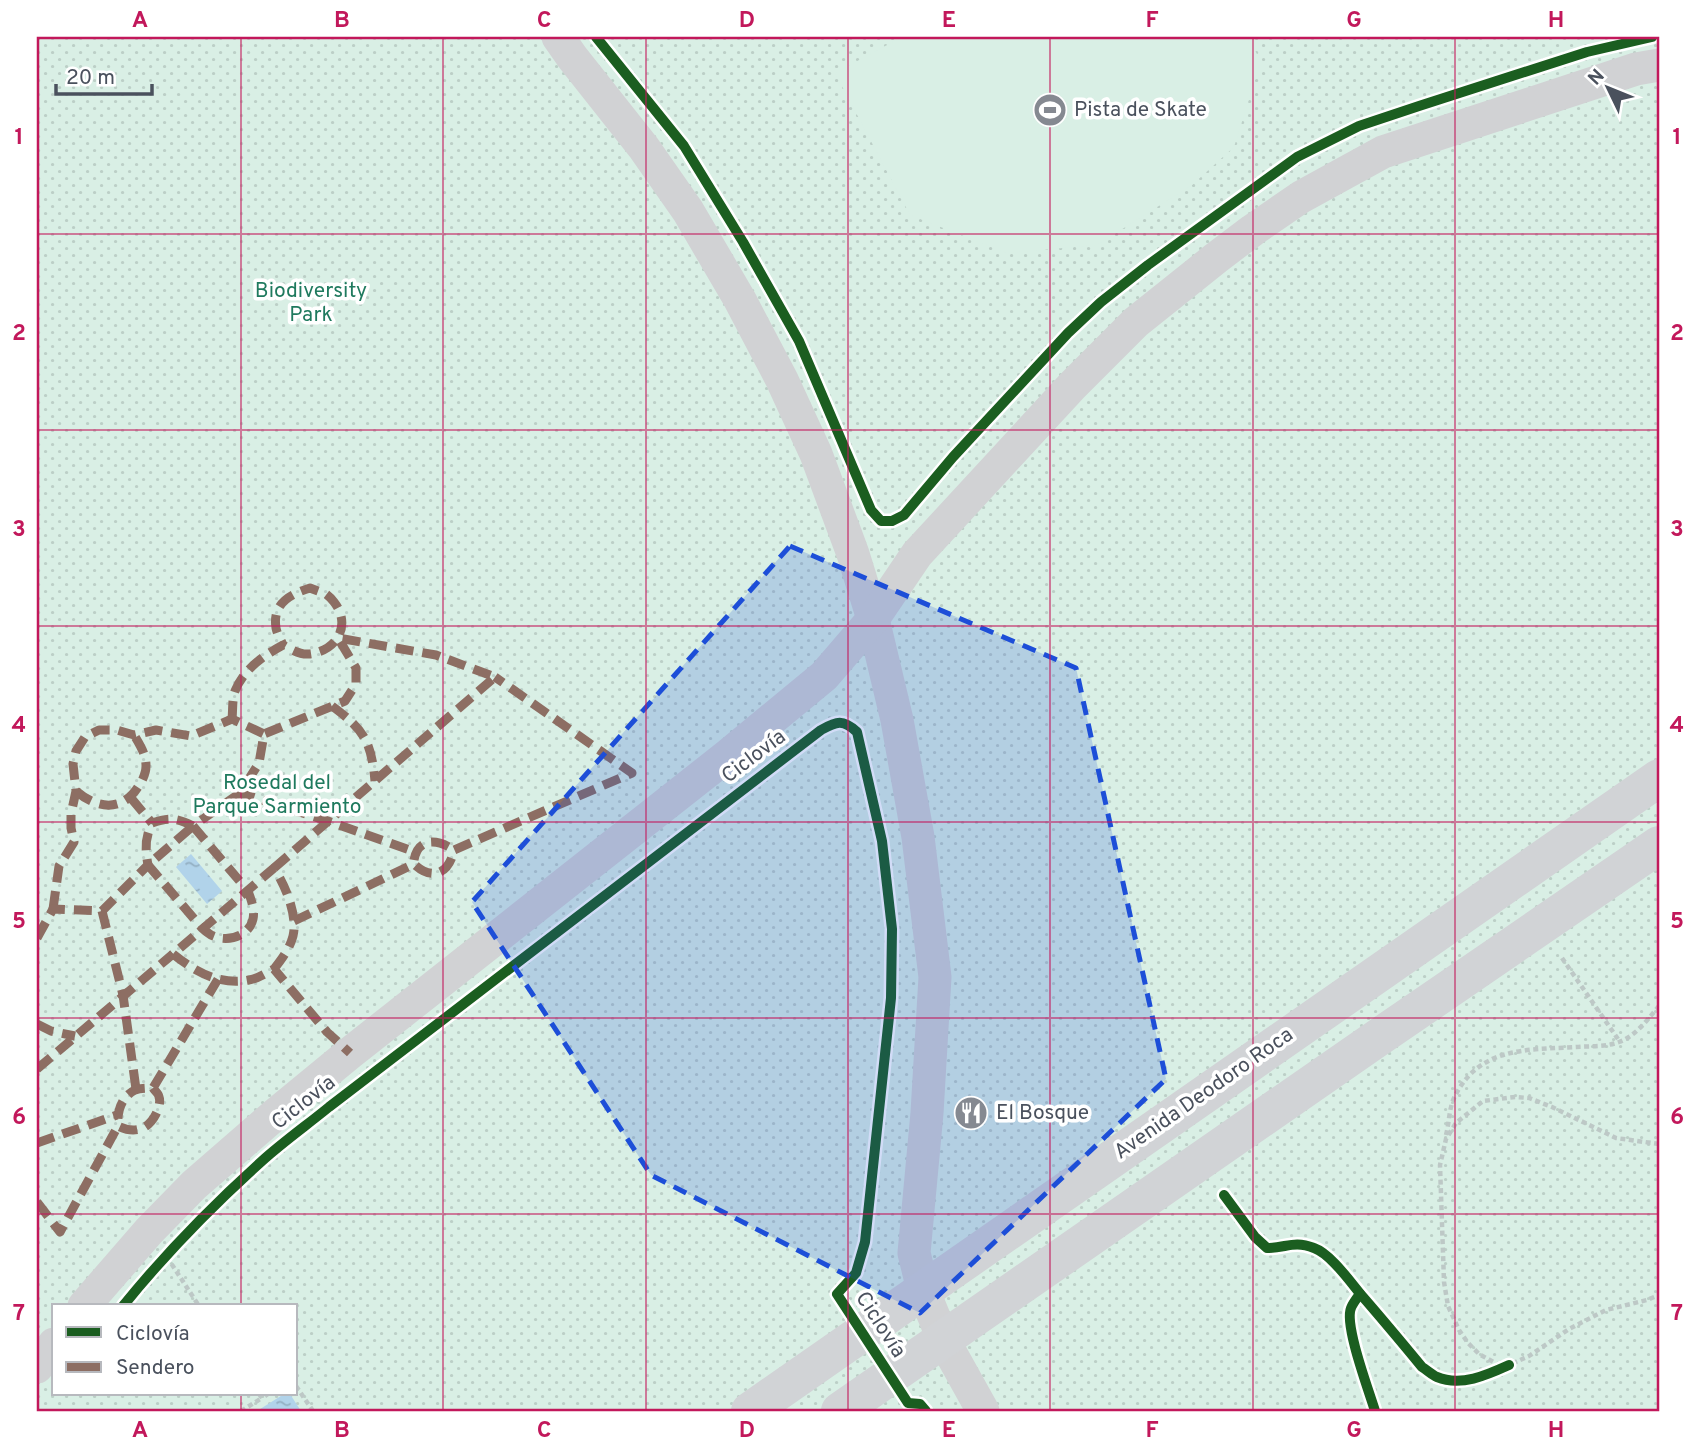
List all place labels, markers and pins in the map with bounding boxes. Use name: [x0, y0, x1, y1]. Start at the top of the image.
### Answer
sports icon: Pista de Skate: [1031, 91, 1069, 129]
place label: Pista de Skate: [1074, 97, 1207, 124]
restaurant icon: El Bosque: [952, 1094, 990, 1132]
place label: El Bosque: [996, 1100, 1089, 1127]

